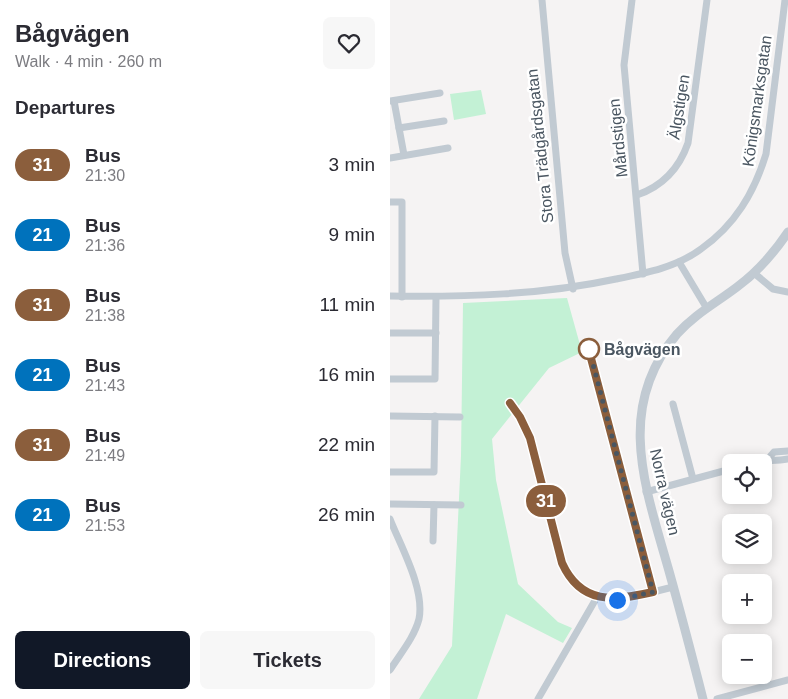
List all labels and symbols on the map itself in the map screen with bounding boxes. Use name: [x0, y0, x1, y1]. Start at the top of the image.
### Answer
street label: Königsmarksgatan: [739, 34, 775, 168]
street label: Stora Trädgårdsgatan: [523, 68, 557, 224]
street label: Älgstigen: [665, 73, 693, 141]
street label: Mårdstigen: [605, 98, 631, 178]
marker: Bågvägen: [578, 338, 600, 360]
place label: Bågvägen: [604, 341, 680, 358]
street label: Norra vägen: [647, 447, 683, 537]
line badge: 31: [524, 485, 568, 517]
your location: [605, 588, 630, 613]

